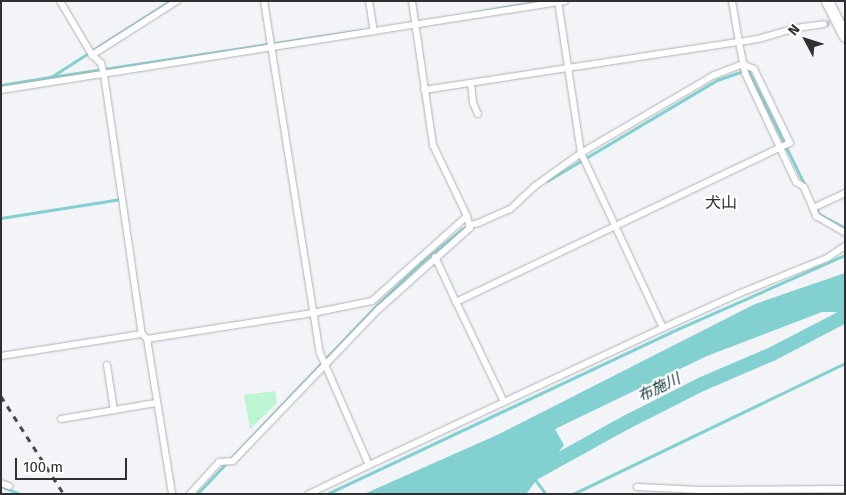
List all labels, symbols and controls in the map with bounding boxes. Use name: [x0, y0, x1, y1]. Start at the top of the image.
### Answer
north arrow: [781, 15, 831, 65]
text: N: [785, 21, 804, 39]
district label: 犬山: [705, 193, 737, 213]
water label: 布施川: [635, 370, 683, 406]
scale bar: [18, 448, 130, 480]
text: 100 m: [23, 458, 63, 476]

